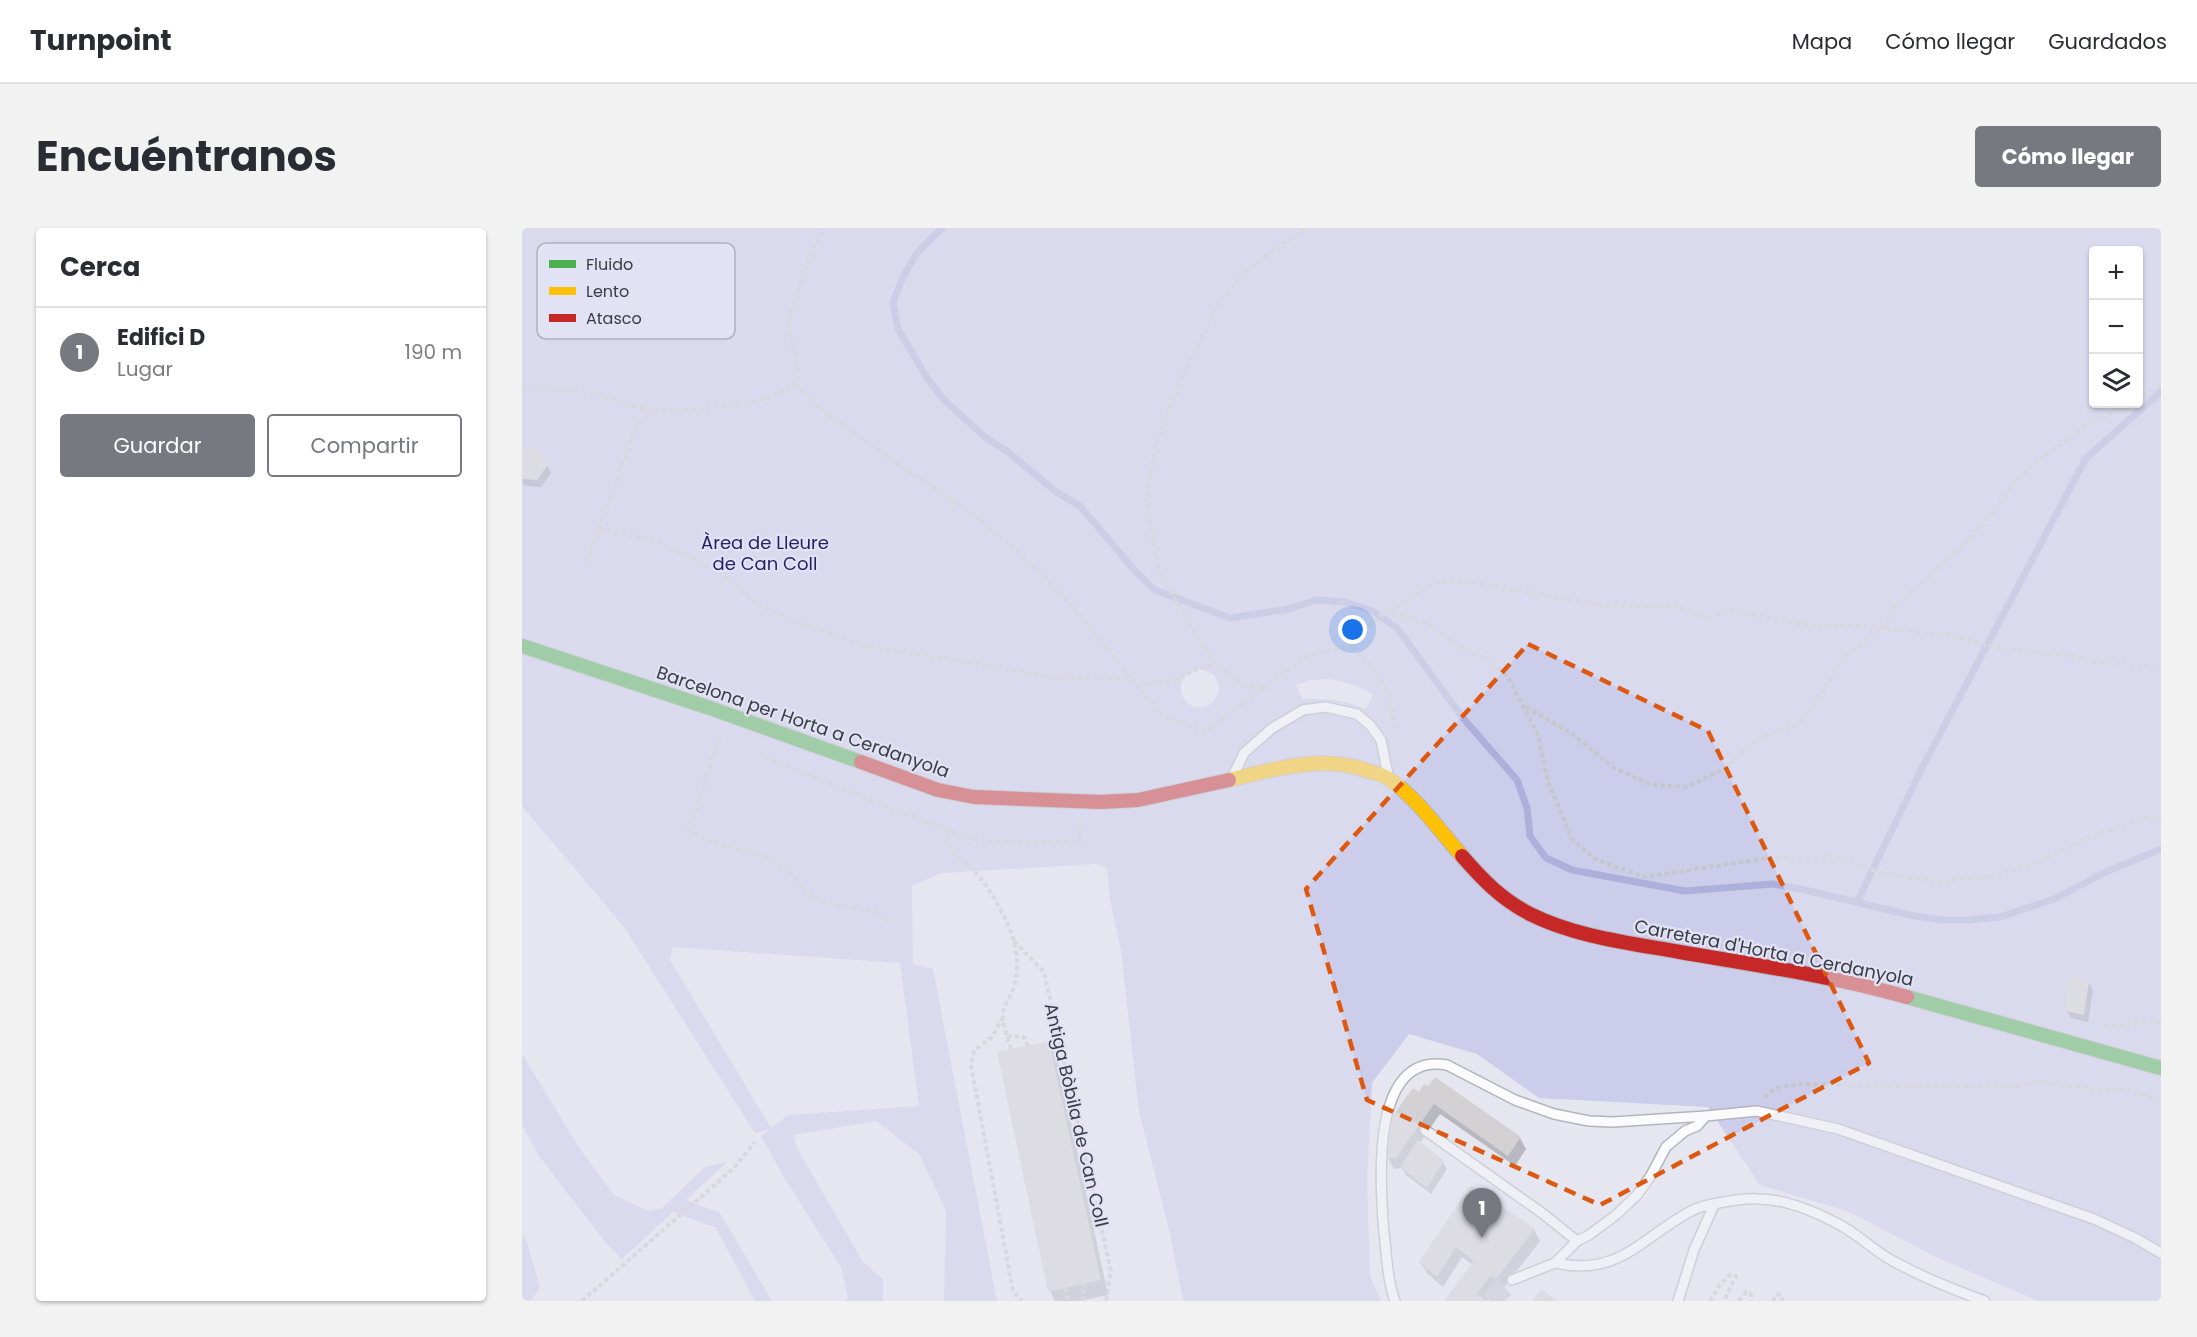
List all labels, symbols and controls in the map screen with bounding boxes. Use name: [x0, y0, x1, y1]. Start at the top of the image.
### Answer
text: Turnpoint: [30, 21, 172, 60]
text: Mapa: [1792, 27, 1852, 56]
text: Cómo llegar: [1885, 27, 2015, 56]
text: Guardados: [2048, 27, 2167, 56]
button: Cómo llegar: [1975, 126, 2161, 187]
text: Encuéntranos: [36, 127, 337, 186]
legend: [537, 243, 735, 339]
map controls: [2089, 246, 2143, 408]
button: +: [2089, 246, 2143, 300]
text: Cerca: [60, 249, 140, 285]
text: Fluido: [586, 253, 633, 276]
text: Lento: [586, 280, 629, 303]
button: −: [2089, 300, 2143, 354]
text: Atasco: [586, 307, 642, 330]
text: Edifici D: [117, 322, 205, 353]
text: 1: [76, 338, 83, 366]
text: 190 m: [405, 338, 462, 366]
button: layers: [2089, 354, 2143, 408]
text: Lugar: [117, 355, 173, 383]
button: Guardar: [60, 414, 255, 477]
button: Compartir: [267, 414, 462, 477]
park label: Àrea de Lleure de Can Coll: [701, 530, 829, 576]
your location: [1338, 615, 1367, 644]
street label: Barcelona per Horta a Cerdanyola: [653, 660, 953, 784]
street label: Carretera d'Horta a Cerdanyola: [1632, 913, 1916, 992]
street label: Antiga Bòbila de Can Coll: [1039, 1000, 1114, 1229]
pin: 1: [1462, 1188, 1502, 1238]

